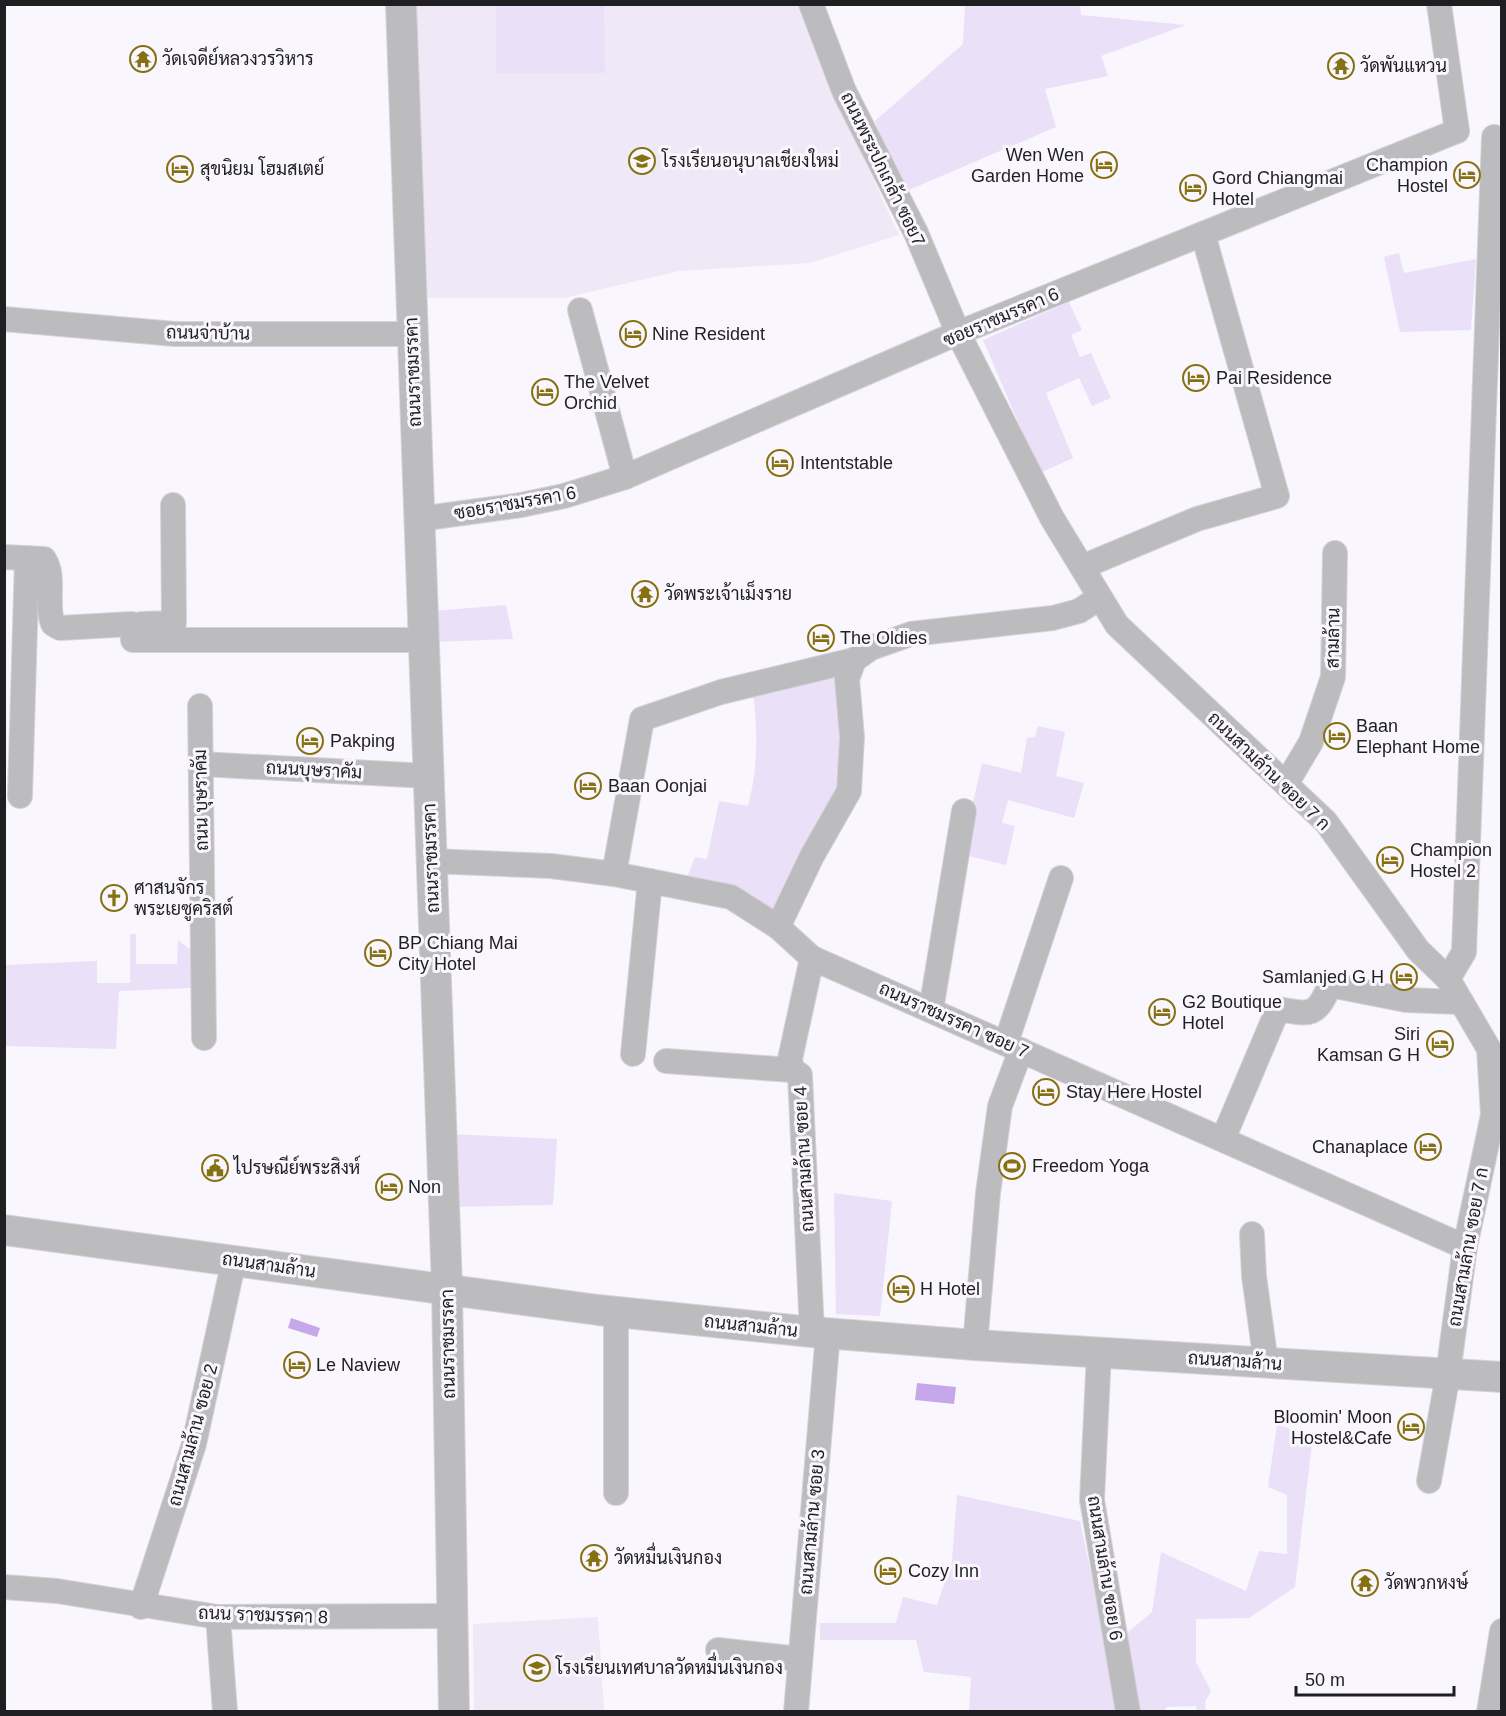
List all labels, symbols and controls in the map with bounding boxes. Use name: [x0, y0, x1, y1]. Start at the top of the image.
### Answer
temple icon: วัดเจดีย์หลวงวรวิหาร: [128, 44, 158, 74]
place label: วัดเจดีย์หลวงวรวิหาร: [162, 46, 314, 69]
temple icon: วัดพันแหวน: [1326, 51, 1356, 81]
place label: วัดพันแหวน: [1360, 55, 1447, 76]
street label: ถนนพระปกเกล้า ซอย7: [837, 88, 931, 249]
place label: Wen Wen Garden Home: [971, 145, 1084, 186]
school or university icon: โรงเรียนอนุบาลเชียงใหม่: [627, 146, 657, 176]
place label: โรงเรียนอนุบาลเชียงใหม่: [661, 148, 839, 173]
hotel icon: Wen Wen Garden Home: [1089, 150, 1119, 180]
hotel icon: สุขนิยม โฮมสเตย์: [165, 154, 195, 184]
place label: Champion Hostel: [1366, 155, 1448, 196]
place label: สุขนิยม โฮมสเตย์: [200, 156, 324, 181]
hotel icon: Champion Hostel: [1452, 160, 1482, 190]
place label: Gord Chiangmai Hotel: [1212, 168, 1343, 209]
hotel icon: Gord Chiangmai Hotel: [1178, 173, 1208, 203]
street label: ซอยราชมรรคา 6: [940, 284, 1062, 350]
street label: ถนนราชมรรคา: [401, 317, 425, 427]
hotel icon: Nine Resident: [618, 319, 648, 349]
street label: ถนนจ่าบ้าน: [166, 320, 250, 344]
place label: Nine Resident: [652, 324, 765, 344]
hotel icon: Pai Residence: [1181, 363, 1211, 393]
place label: Pai Residence: [1216, 368, 1332, 388]
place label: The Velvet Orchid: [564, 372, 649, 413]
hotel icon: The Velvet Orchid: [530, 377, 560, 407]
hotel icon: Intentstable: [765, 448, 795, 478]
place label: Intentstable: [800, 453, 893, 473]
street label: ซอยราชมรรคา 6: [453, 482, 577, 524]
temple icon: วัดพระเจ้าเม็งราย: [630, 579, 660, 609]
place label: วัดพระเจ้าเม็งราย: [664, 580, 792, 604]
street label: สามล้าน: [1320, 607, 1344, 669]
hotel icon: The Oldies: [806, 623, 836, 653]
place label: The Oldies: [840, 628, 927, 648]
street label: ถนนสามล้าน ซอย 7 ก: [1204, 706, 1335, 834]
place label: Baan Elephant Home: [1356, 716, 1480, 757]
hotel icon: Baan Elephant Home: [1322, 721, 1352, 751]
hotel icon: Pakping: [295, 726, 325, 756]
place label: Pakping: [330, 731, 395, 751]
street label: ถนน บุษราคัม: [189, 749, 214, 851]
street label: ถนนบุษราคัม: [265, 756, 363, 785]
hotel icon: Baan Oonjai: [573, 771, 603, 801]
place label: Baan Oonjai: [608, 776, 707, 796]
street label: ถนนราชมรรคา: [419, 803, 443, 913]
place label: Champion Hostel 2: [1410, 840, 1492, 881]
hotel icon: Champion Hostel 2: [1375, 845, 1405, 875]
place label: ศาสนจักร พระเยซูคริสต์: [134, 877, 233, 922]
church icon: ศาสนจักร พระเยซูคริสต์: [99, 883, 129, 913]
place label: BP Chiang Mai City Hotel: [398, 933, 518, 974]
hotel icon: BP Chiang Mai City Hotel: [363, 938, 393, 968]
hotel icon: Samlanjed G H: [1389, 962, 1419, 992]
place label: Samlanjed G H: [1262, 967, 1384, 987]
street label: ถนนราชมรรคา ซอย 7: [876, 978, 1032, 1062]
place label: G2 Boutique Hotel: [1182, 992, 1282, 1033]
hotel icon: G2 Boutique Hotel: [1147, 997, 1177, 1027]
place label: Siri Kamsan G H: [1317, 1024, 1420, 1065]
hotel icon: Siri Kamsan G H: [1425, 1029, 1455, 1059]
hotel icon: Stay Here Hostel: [1031, 1077, 1061, 1107]
place label: Stay Here Hostel: [1066, 1082, 1202, 1102]
street label: ถนนสามล้าน ซอย 4: [788, 1085, 818, 1233]
hotel icon: Chanaplace: [1413, 1132, 1443, 1162]
place label: Chanaplace: [1312, 1137, 1408, 1157]
sports icon: Freedom Yoga: [997, 1151, 1027, 1181]
public building icon: ไปรษณีย์พระสิงห์: [200, 1153, 230, 1183]
place label: ไปรษณีย์พระสิงห์: [232, 1155, 360, 1178]
place label: Freedom Yoga: [1032, 1156, 1150, 1176]
street label: ถนนสามล้าน ซอย 7 ก: [1442, 1165, 1492, 1328]
hotel icon: Non: [374, 1172, 404, 1202]
place label: Non: [408, 1177, 441, 1197]
street label: ถนนสามล้าน: [221, 1247, 317, 1281]
hotel icon: H Hotel: [886, 1274, 916, 1304]
place label: H Hotel: [920, 1279, 980, 1299]
street label: ถนนราชมรรคา: [437, 1289, 459, 1399]
street label: ถนนสามล้าน: [703, 1309, 799, 1341]
street label: ถนนสามล้าน: [1187, 1346, 1283, 1374]
hotel icon: Le Naview: [282, 1350, 312, 1380]
place label: Le Naview: [316, 1355, 401, 1375]
street label: ถนนสามล้าน ซอย 2: [162, 1361, 222, 1508]
place label: Bloomin' Moon Hostel&Cafe: [1274, 1407, 1392, 1448]
hotel icon: Bloomin' Moon Hostel&Cafe: [1396, 1412, 1426, 1442]
street label: ถนนสามล้าน ซอย 3: [794, 1448, 828, 1596]
street label: ถนนสามล้าน ซอย 6: [1084, 1494, 1128, 1642]
place label: วัดหมื่นเงินกอง: [614, 1542, 722, 1568]
temple icon: วัดหมื่นเงินกอง: [579, 1543, 609, 1573]
hotel icon: Cozy Inn: [873, 1556, 903, 1586]
place label: Cozy Inn: [908, 1561, 979, 1581]
temple icon: วัดพวกหงษ์: [1350, 1568, 1380, 1598]
place label: วัดพวกหงษ์: [1384, 1570, 1469, 1593]
street label: ถนน ราชมรรคา 8: [198, 1603, 328, 1627]
place label: โรงเรียนเทศบาลวัดหมื่นเงินกอง: [555, 1652, 783, 1678]
school or university icon: โรงเรียนเทศบาลวัดหมื่นเงินกอง: [522, 1653, 552, 1683]
scale bar: [1296, 1659, 1454, 1697]
text: 50 m: [1305, 1670, 1345, 1690]

